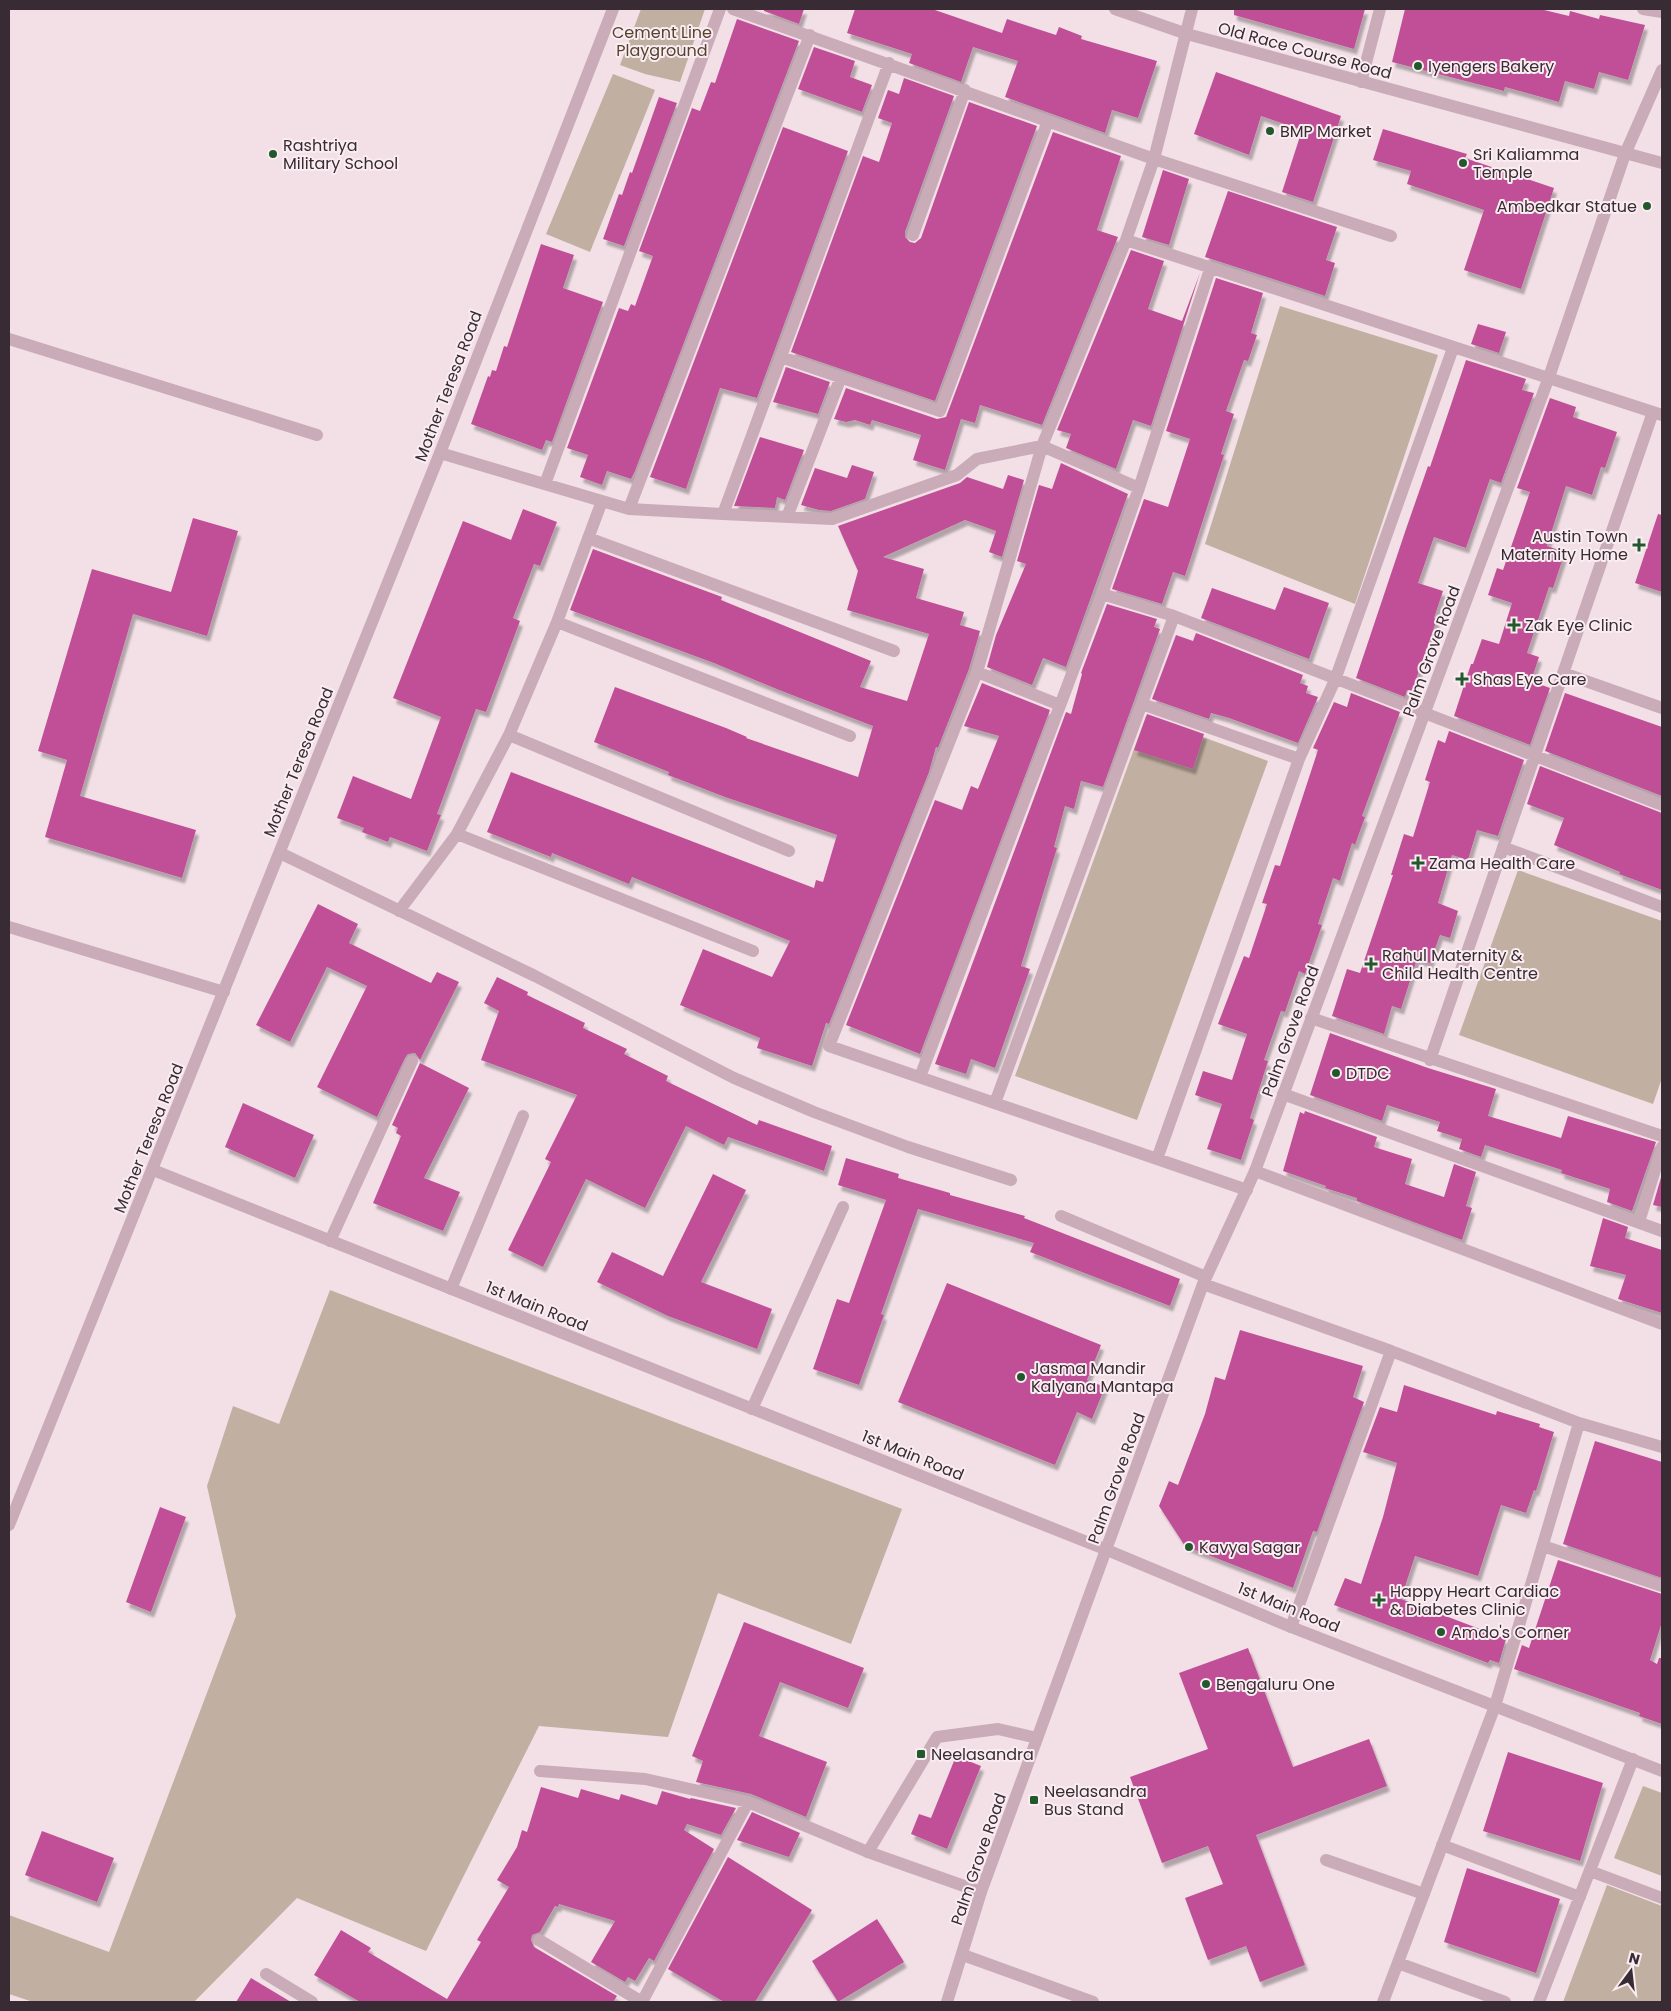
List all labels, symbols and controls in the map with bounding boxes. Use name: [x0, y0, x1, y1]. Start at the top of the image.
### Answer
street label: Old Race Course Road: [1215, 16, 1394, 85]
park label: Cement Line Playground: [612, 21, 712, 62]
place label: Iyengers Bakery: [1428, 55, 1554, 78]
marker: Iyengers Bakery: [1412, 60, 1424, 72]
place label: BMP Market: [1280, 120, 1372, 143]
marker: BMP Market: [1264, 125, 1276, 137]
place label: Rashtriya Military School: [283, 134, 398, 175]
place label: Sri Kaliamma Temple: [1473, 143, 1579, 184]
marker: Rashtriya Military School: [267, 148, 279, 160]
marker: Sri Kaliamma Temple: [1457, 157, 1469, 169]
place label: Ambedkar Statue: [1497, 195, 1637, 218]
marker: Ambedkar Statue: [1641, 200, 1653, 212]
street label: Mother Teresa Road: [409, 307, 488, 465]
place label: Austin Town Maternity Home: [1501, 525, 1628, 566]
marker: Austin Town Maternity Home: [1632, 538, 1646, 552]
street label: Palm Grove Road: [1397, 582, 1466, 720]
place label: Zak Eye Clinic: [1525, 614, 1633, 637]
marker: Zak Eye Clinic: [1507, 618, 1521, 632]
place label: Shas Eye Care: [1473, 668, 1587, 691]
marker: Shas Eye Care: [1455, 672, 1469, 686]
street label: Mother Teresa Road: [258, 684, 339, 841]
place label: Zama Health Care: [1429, 852, 1575, 875]
marker: Zama Health Care: [1411, 856, 1425, 870]
place label: Rahul Maternity & Child Health Centre: [1382, 944, 1538, 985]
marker: Rahul Maternity & Child Health Centre: [1364, 957, 1378, 971]
street label: Palm Grove Road: [1256, 962, 1325, 1100]
street label: Mother Teresa Road: [108, 1060, 189, 1217]
place label: DTDC: [1346, 1062, 1390, 1085]
marker: DTDC: [1330, 1067, 1342, 1079]
street label: 1st Main Road: [482, 1276, 591, 1337]
place label: Jasma Mandir Kalyana Mantapa: [1031, 1357, 1174, 1398]
marker: Jasma Mandir Kalyana Mantapa: [1015, 1371, 1027, 1383]
street label: Palm Grove Road: [1082, 1409, 1151, 1547]
street label: 1st Main Road: [858, 1425, 967, 1486]
place label: Kavya Sagar: [1199, 1536, 1300, 1559]
marker: Kavya Sagar: [1183, 1541, 1195, 1553]
street label: 1st Main Road: [1234, 1577, 1343, 1638]
place label: Happy Heart Cardiac & Diabetes Clinic: [1390, 1580, 1559, 1621]
marker: Happy Heart Cardiac & Diabetes Clinic: [1372, 1593, 1386, 1607]
place label: Amdo's Corner: [1451, 1621, 1569, 1644]
marker: Amdo's Corner: [1435, 1626, 1447, 1638]
place label: Bengaluru One: [1216, 1673, 1335, 1696]
marker: Bengaluru One: [1200, 1678, 1212, 1690]
place label: Neelasandra: [931, 1743, 1034, 1766]
marker: Neelasandra: [915, 1748, 927, 1760]
place label: Neelasandra Bus Stand: [1044, 1780, 1147, 1821]
street label: Palm Grove Road: [945, 1790, 1012, 1928]
marker: Neelasandra Bus Stand: [1028, 1794, 1040, 1806]
north arrow: [1606, 1946, 1656, 1996]
text: N: [1627, 1947, 1642, 1969]

